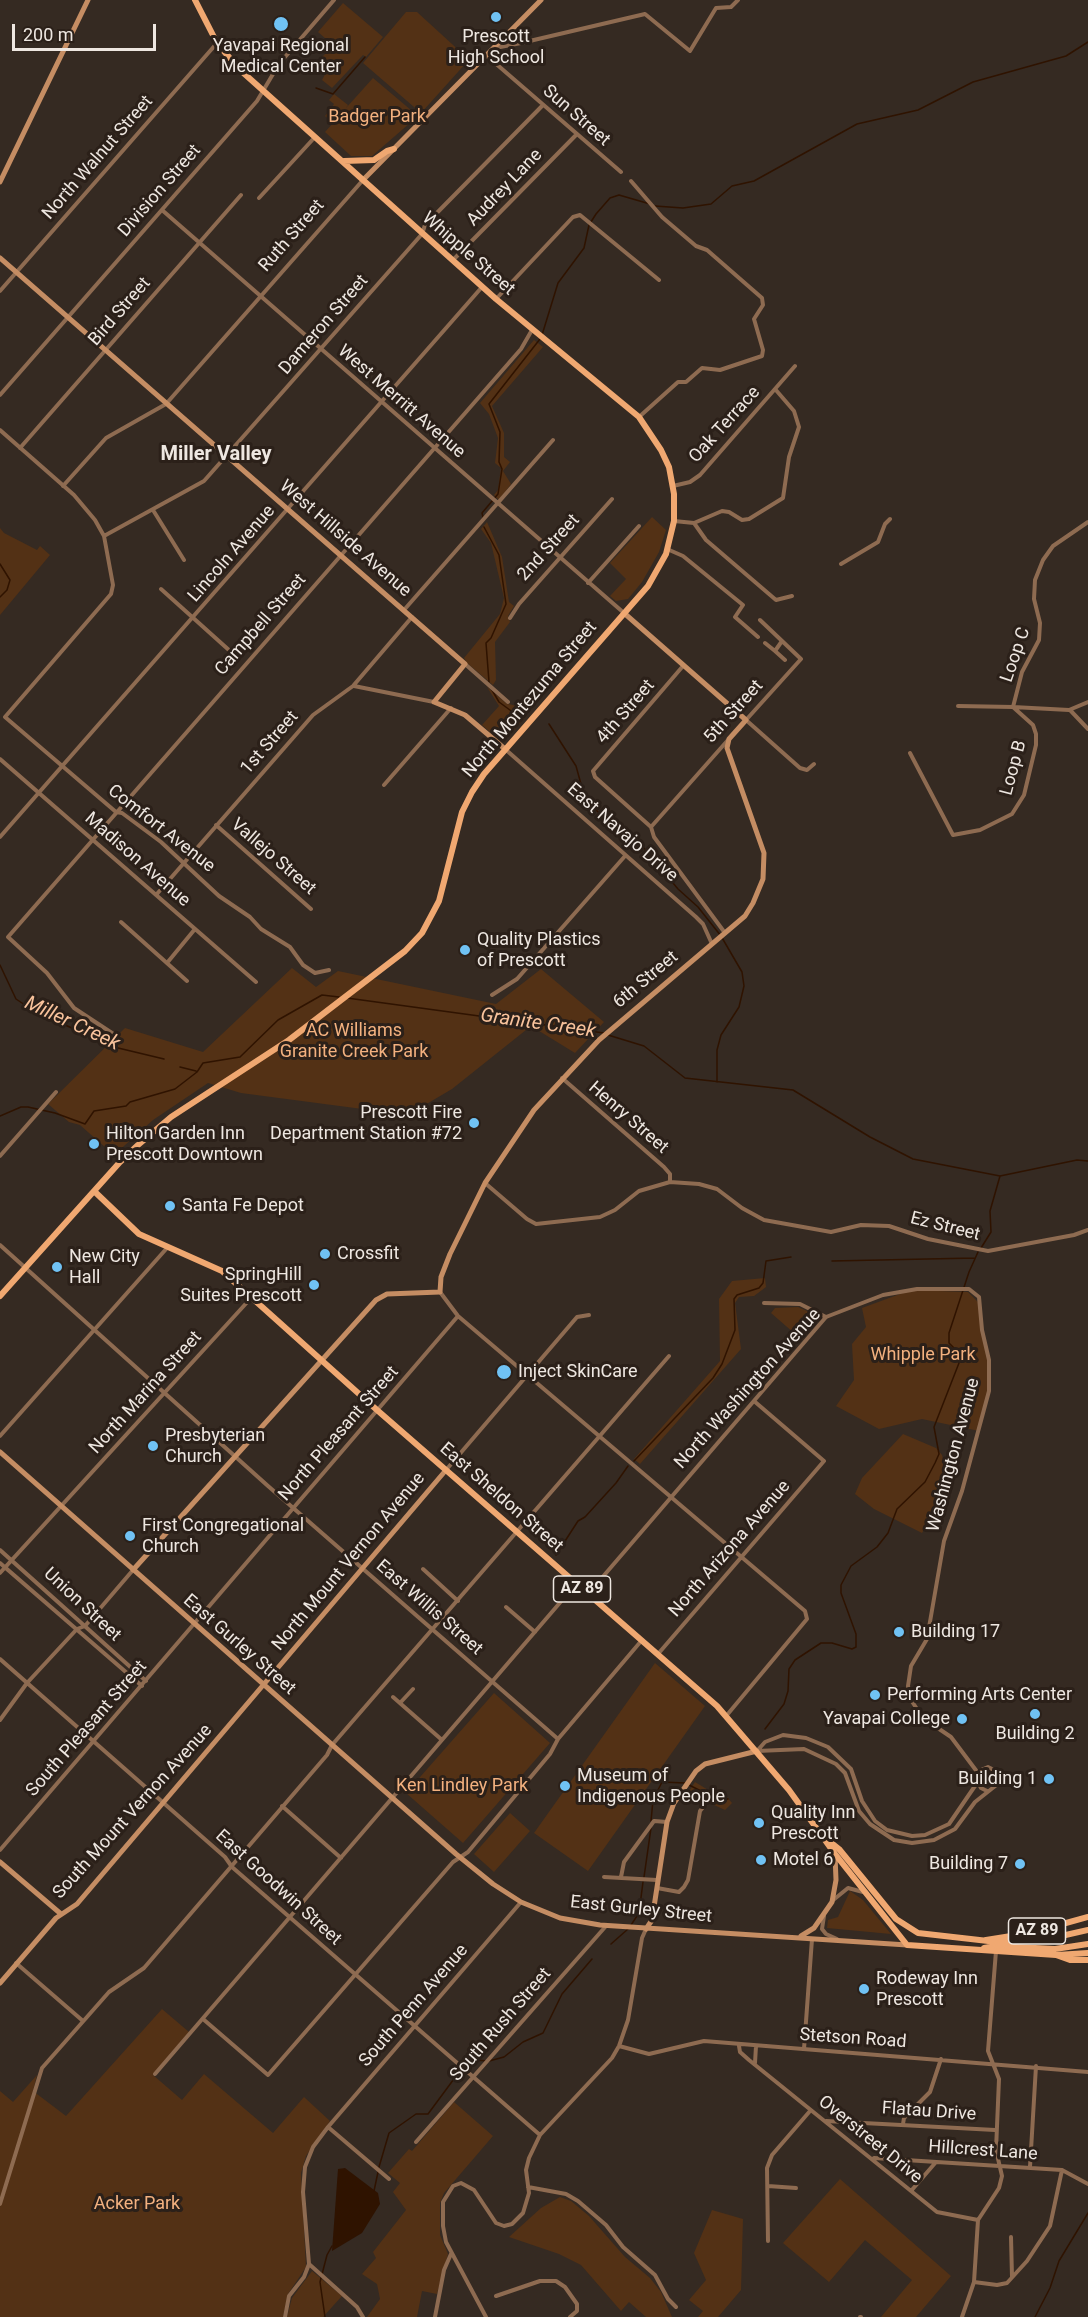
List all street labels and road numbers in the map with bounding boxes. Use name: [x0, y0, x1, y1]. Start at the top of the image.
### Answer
street label: Sun Street: [538, 81, 614, 151]
street label: North Walnut Street: [38, 91, 158, 225]
street label: Division Street: [114, 140, 206, 242]
street label: Audrey Lane: [463, 145, 547, 231]
street label: Ruth Street: [255, 195, 329, 277]
street label: Whipple Street: [417, 208, 519, 300]
street label: Dameron Street: [275, 271, 373, 379]
street label: Bird Street: [84, 273, 156, 351]
street label: West Merritt Avenue: [333, 341, 469, 463]
street label: Oak Terrace: [685, 382, 765, 468]
street label: West Hillside Avenue: [275, 476, 415, 602]
street label: Lincoln Avenue: [184, 501, 280, 607]
street label: 2nd Street: [513, 510, 585, 586]
street label: Campbell Street: [211, 570, 311, 680]
street label: North Montezuma Street: [458, 617, 602, 783]
street label: Loop C: [997, 625, 1035, 685]
street label: 4th Street: [592, 676, 660, 748]
street label: 5th Street: [700, 676, 768, 748]
street label: 1st Street: [237, 707, 303, 779]
street label: Loop B: [996, 738, 1032, 798]
street label: East Navajo Drive: [562, 779, 682, 887]
street label: Comfort Avenue: [103, 780, 219, 878]
street label: Madison Avenue: [80, 808, 194, 912]
street label: Vallejo Street: [226, 814, 320, 900]
street label: 6th Street: [609, 947, 683, 1013]
street label: Henry Street: [584, 1077, 672, 1159]
street label: Ez Street: [908, 1208, 982, 1246]
street label: North Washington Avenue: [670, 1304, 826, 1474]
street label: North Marina Street: [85, 1327, 207, 1459]
street label: North Pleasant Street: [274, 1362, 404, 1506]
street label: Washington Avenue: [923, 1376, 985, 1534]
street label: East Sheldon Street: [435, 1439, 567, 1557]
street label: North Mount Vernon Avenue: [268, 1468, 430, 1656]
street label: North Arizona Avenue: [665, 1476, 795, 1622]
street label: East Willis Street: [371, 1556, 487, 1660]
street label: Union Street: [39, 1564, 125, 1646]
road number: AZ 89: [554, 1576, 610, 1602]
street label: East Gurley Street: [178, 1590, 300, 1700]
street label: South Pleasant Street: [22, 1657, 152, 1801]
street label: South Mount Vernon Avenue: [49, 1720, 217, 1904]
street label: East Goodwin Street: [210, 1826, 346, 1950]
street label: East Gurley Street: [569, 1892, 713, 1928]
road number: AZ 89: [1008, 1918, 1066, 1944]
street label: South Penn Avenue: [355, 1940, 473, 2072]
street label: South Rush Street: [446, 1964, 556, 2086]
street label: Stetson Road: [799, 2024, 907, 2054]
street label: Overstreet Drive: [814, 2091, 926, 2189]
street label: Flatau Drive: [881, 2098, 977, 2126]
street label: Hillcrest Lane: [928, 2136, 1038, 2166]

